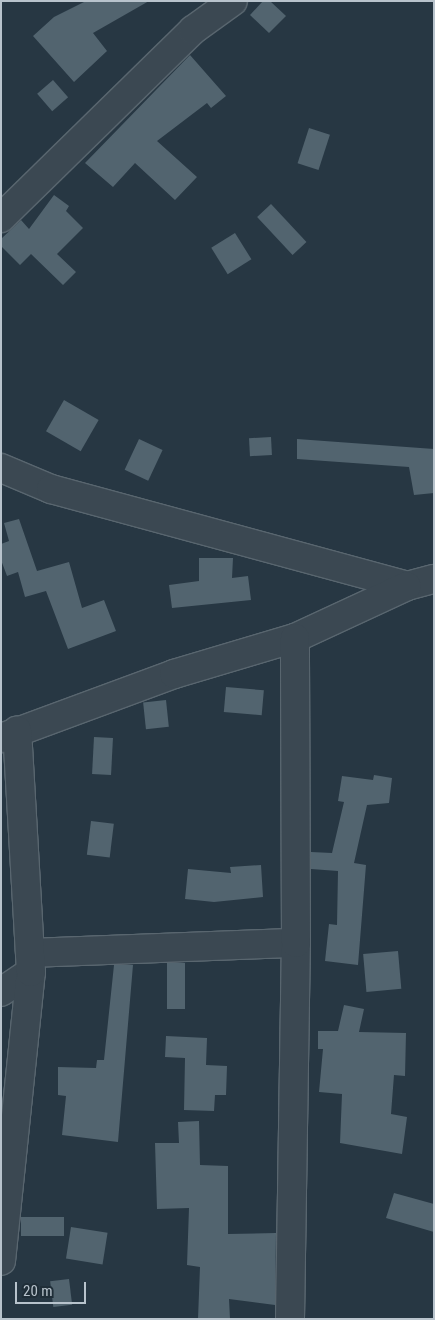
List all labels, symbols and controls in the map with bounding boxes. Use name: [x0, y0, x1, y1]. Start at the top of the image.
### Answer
scale bar: [18, 1272, 89, 1304]
text: 20 m: [23, 1282, 53, 1300]

